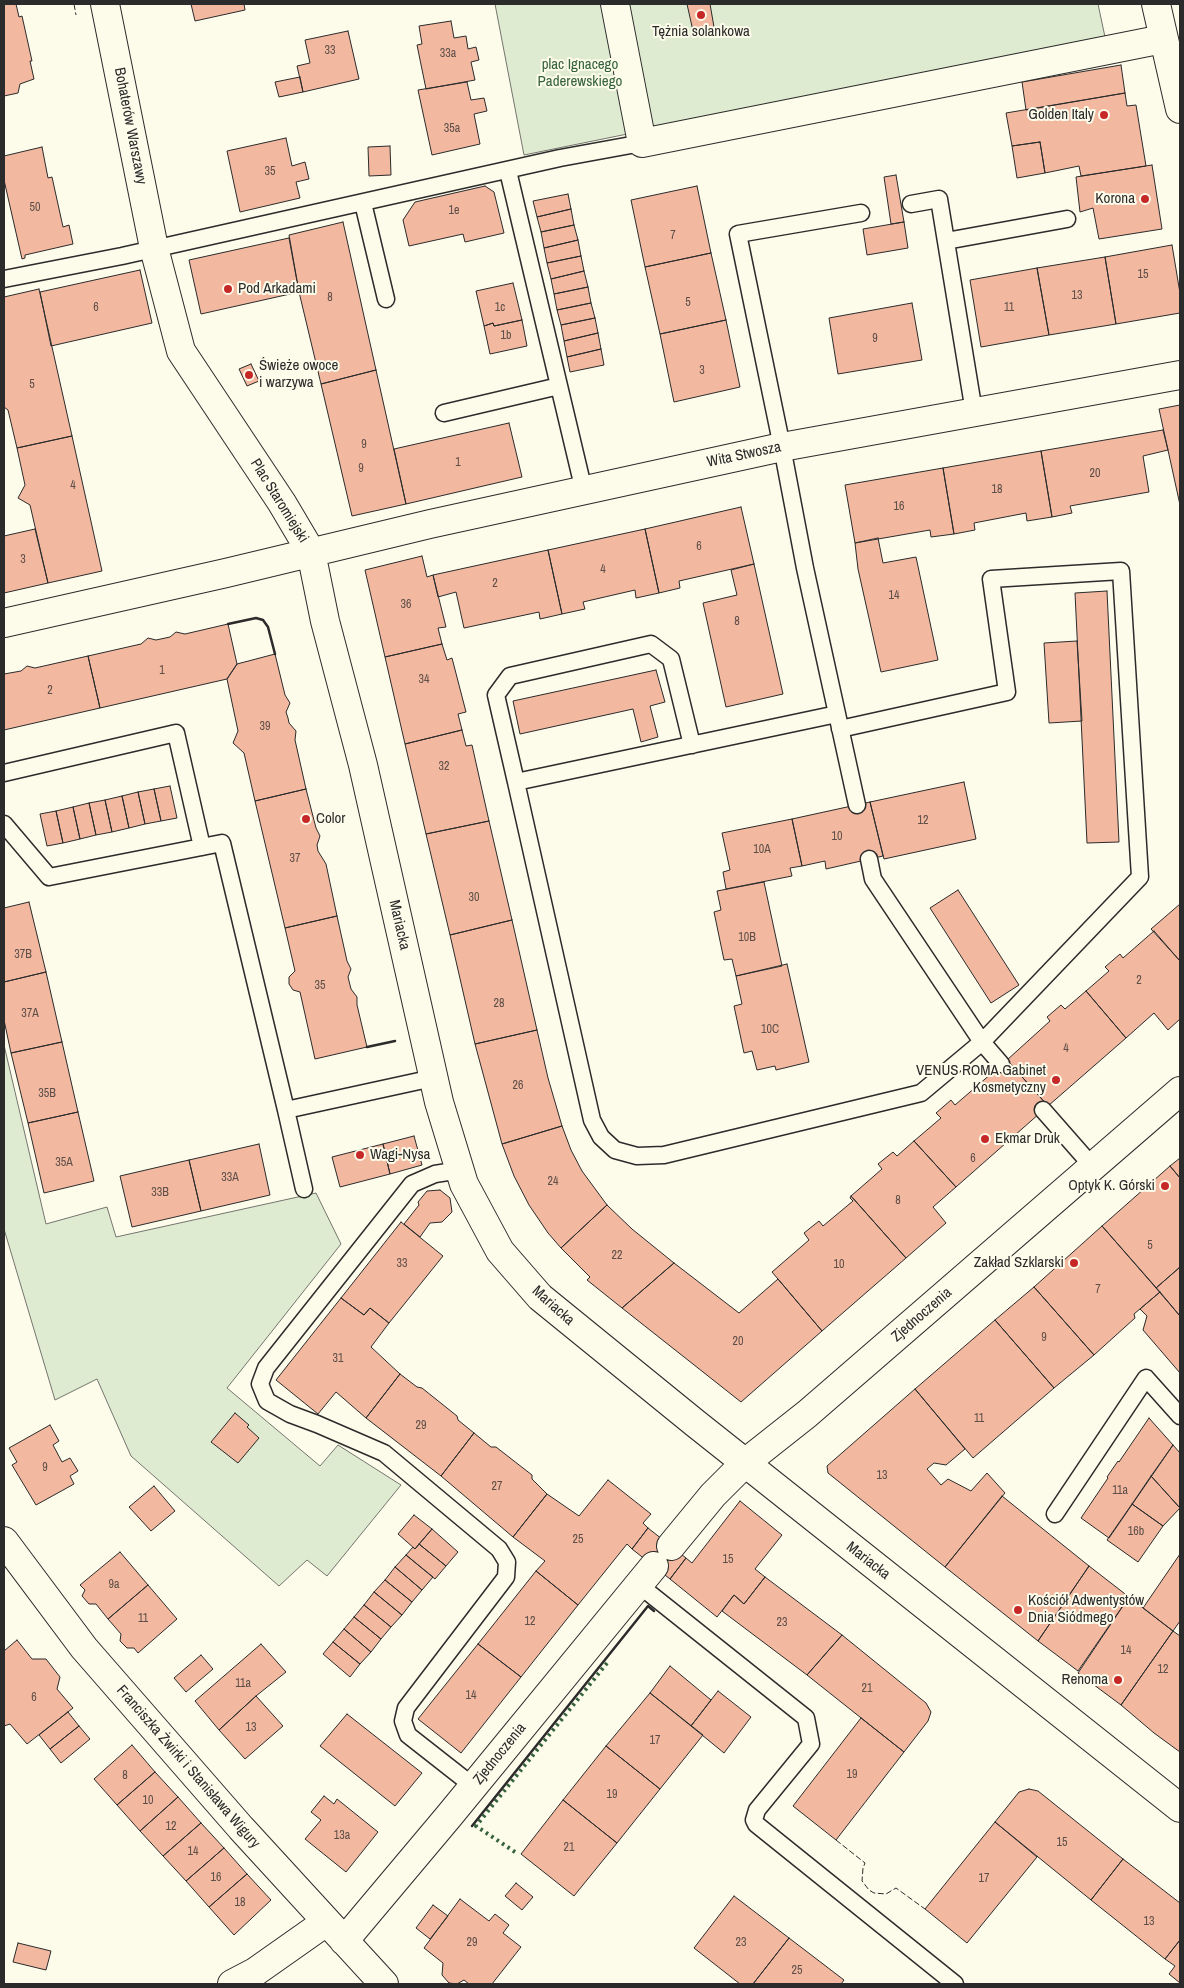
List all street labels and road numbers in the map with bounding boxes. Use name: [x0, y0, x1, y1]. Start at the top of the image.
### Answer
street label: Bohaterów Warszawy: [110, 66, 150, 186]
street label: Wita Stwosza: [705, 438, 783, 472]
street label: Plac Staromiejski: [246, 456, 312, 546]
street label: Mariacka: [385, 898, 413, 952]
street label: Mariacka: [528, 1282, 578, 1330]
street label: Zjednoczenia: [888, 1284, 956, 1346]
street label: Mariacka: [843, 1538, 893, 1584]
street label: Franciszka Żwirki i Stanisława Wigury: [112, 1682, 264, 1852]
street label: Zjednoczenia: [470, 1720, 530, 1788]

